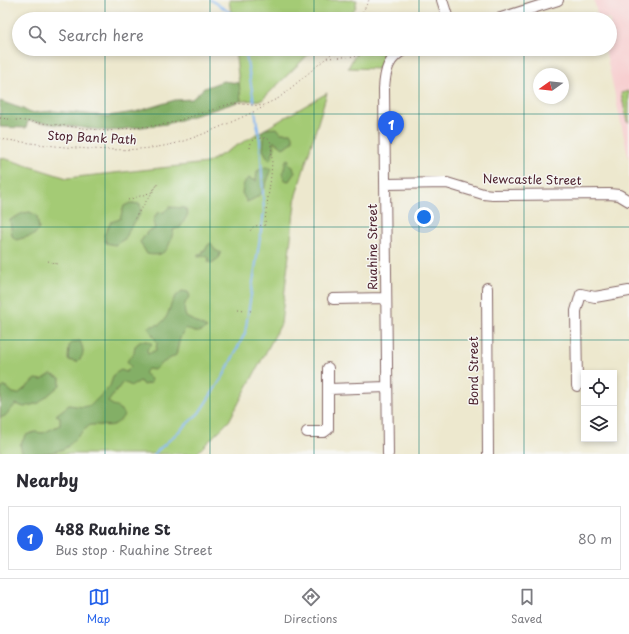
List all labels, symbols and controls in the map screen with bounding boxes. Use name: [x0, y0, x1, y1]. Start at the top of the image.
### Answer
search box: [12, 12, 617, 56]
icon: search: [26, 23, 48, 45]
text: Search here: [58, 23, 144, 46]
north arrow: [533, 68, 569, 104]
pin: 1: [378, 111, 404, 144]
street label: Stop Bank Path: [47, 126, 137, 148]
street label: Newcastle Street: [482, 169, 582, 189]
street label: Ruahine Street: [363, 204, 381, 290]
your location: [414, 207, 434, 227]
street label: Bond Street: [464, 336, 482, 406]
map controls: [581, 370, 617, 442]
button: locate: [581, 370, 617, 406]
button: layers: [581, 406, 617, 442]
text: Nearby: [16, 467, 78, 493]
text: 488 Ruahine St: [55, 517, 170, 540]
text: 1: [27, 529, 33, 548]
text: 80 m: [578, 529, 612, 548]
text: Bus stop · Ruahine Street: [55, 540, 212, 559]
tab: Map: [87, 586, 110, 627]
tab: Directions: [284, 586, 337, 627]
tab: Saved: [511, 586, 542, 627]

